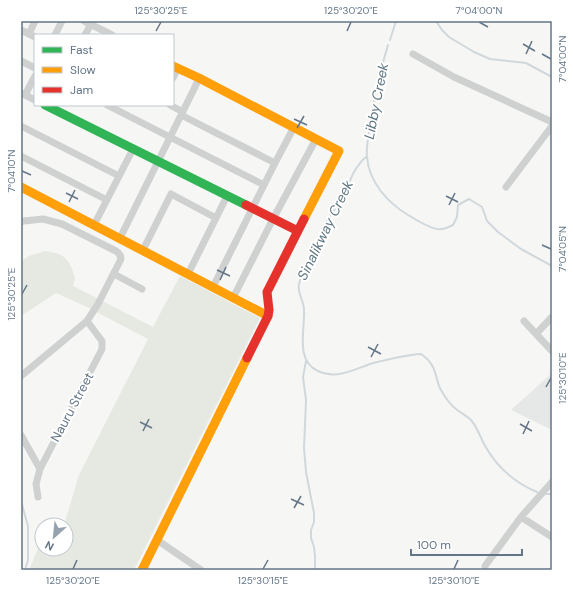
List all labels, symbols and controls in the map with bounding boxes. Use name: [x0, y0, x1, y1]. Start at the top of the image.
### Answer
text: 125°30'25"E: [135, 4, 188, 17]
text: 125°30'20"E: [324, 4, 378, 17]
text: 7°04'00"N: [456, 4, 502, 17]
legend: [34, 34, 174, 106]
text: 7°04'00"N: [556, 36, 569, 82]
text: Fast: [70, 42, 93, 58]
water label: Libby Creek: [360, 60, 392, 141]
text: Slow: [70, 62, 96, 78]
text: Jam: [70, 82, 93, 98]
text: 7°04'10"N: [5, 149, 18, 193]
water label: Sinalikway Creek: [293, 176, 357, 283]
text: 7°04'05"N: [556, 226, 569, 272]
text: 125°30'25"E: [5, 267, 18, 321]
text: 125°30'10"E: [556, 352, 569, 404]
street label: Nauru Street: [47, 369, 97, 445]
north arrow: [34, 517, 74, 557]
scale bar: [411, 531, 522, 557]
text: 100 m: [417, 537, 451, 553]
text: N: [43, 538, 56, 554]
text: 125°30'20"E: [46, 574, 100, 587]
text: 125°30'15"E: [238, 574, 289, 587]
text: 125°30'10"E: [428, 574, 480, 587]

